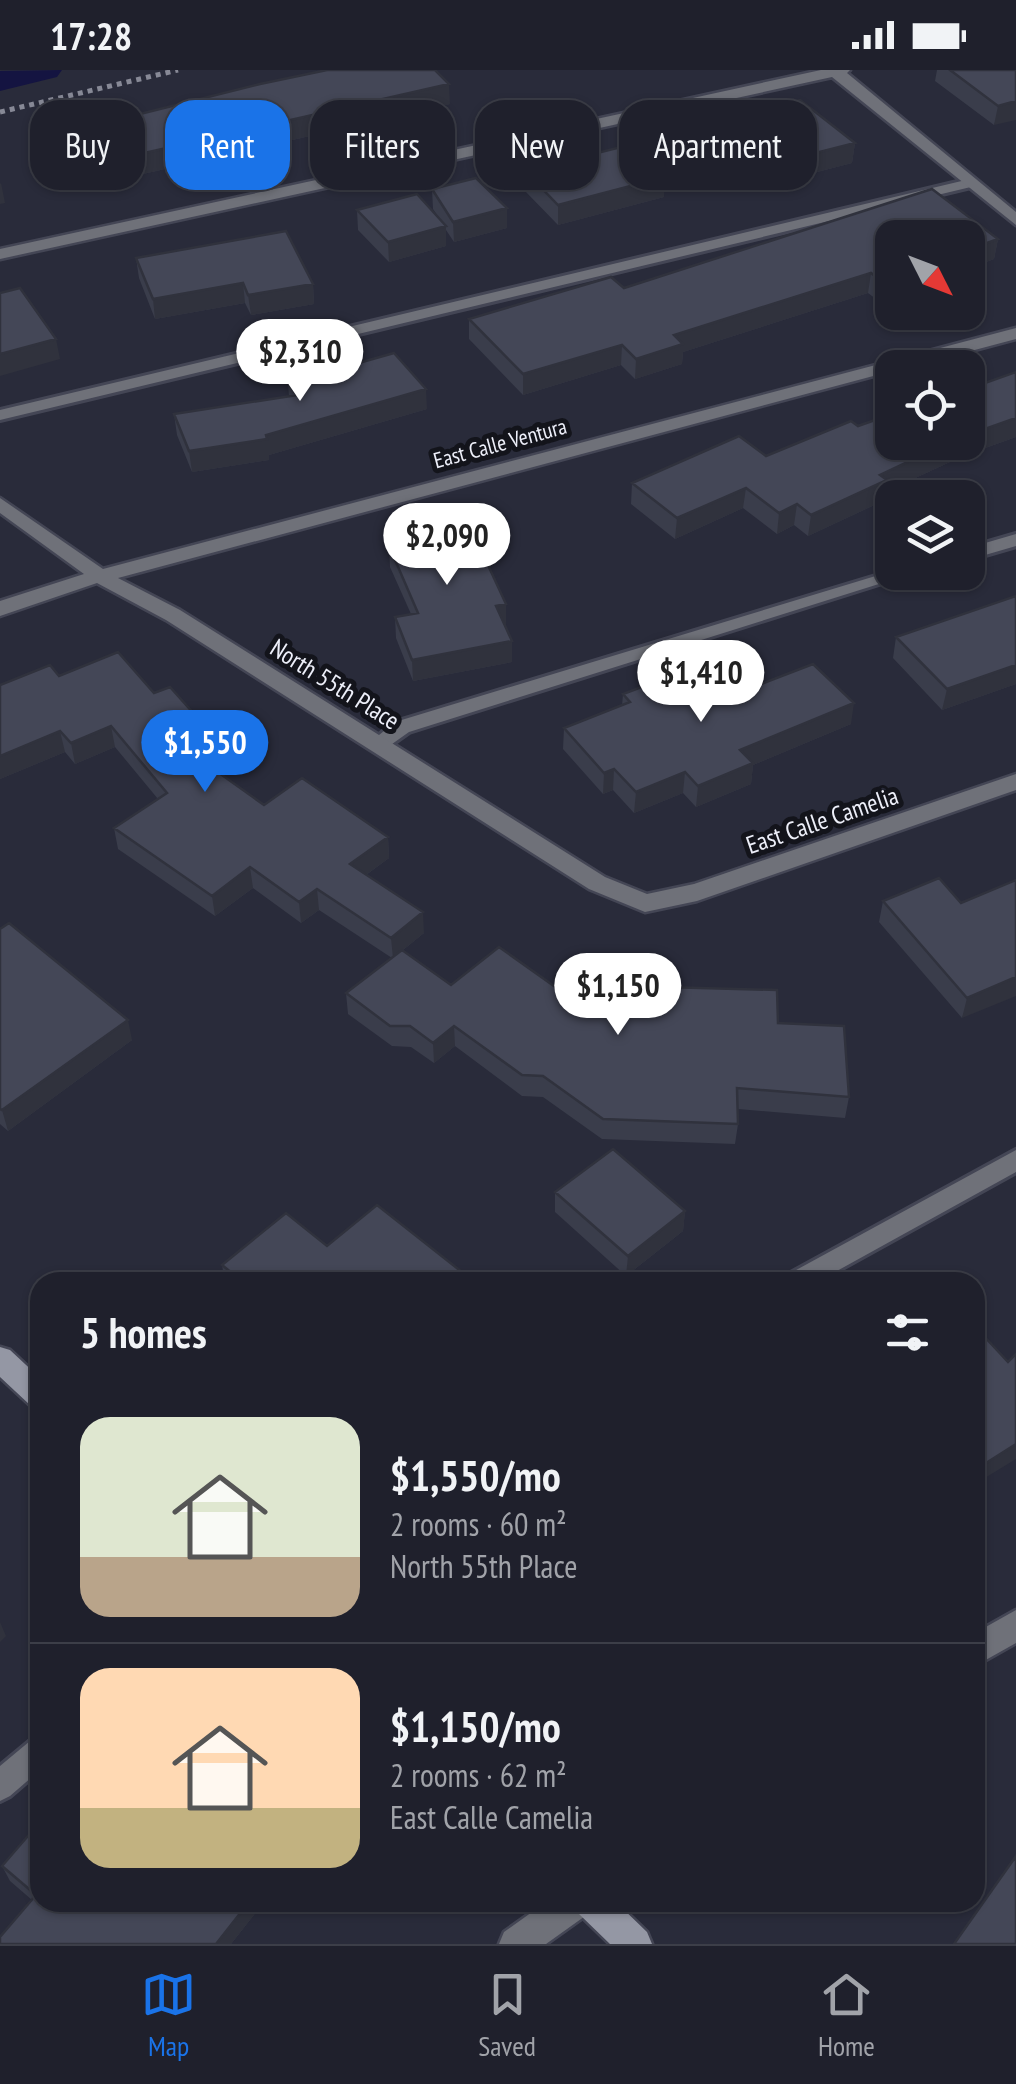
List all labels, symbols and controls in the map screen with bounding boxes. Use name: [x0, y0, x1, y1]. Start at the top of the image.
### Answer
text: 17:28: [50, 11, 132, 60]
chip: Buy: [30, 100, 145, 190]
chip: Rent: [165, 100, 290, 190]
chip: Filters: [310, 100, 455, 190]
chip: New: [475, 100, 599, 190]
chip: Apartment: [619, 100, 817, 190]
north arrow: [875, 220, 985, 330]
map controls: [875, 220, 985, 590]
pin: $2,310: [219, 319, 381, 404]
text: $2,310: [258, 330, 342, 372]
button: locate: [875, 350, 985, 460]
street label: East Calle Ventura: [430, 412, 570, 474]
button: layers: [875, 480, 985, 590]
pin: $2,090: [366, 503, 528, 588]
text: $2,090: [405, 514, 489, 556]
street label: North 55th Place: [264, 632, 406, 736]
pin: $1,410: [620, 640, 782, 725]
text: $1,410: [659, 651, 743, 693]
pin: $1,550: [124, 710, 286, 795]
text: $1,550: [163, 721, 247, 763]
street label: East Calle Camelia: [742, 779, 902, 861]
pin: $1,150: [537, 953, 699, 1038]
text: $1,150: [576, 964, 660, 1006]
text: 5 homes: [80, 1305, 207, 1360]
icon: filters: [880, 1305, 935, 1360]
text: $1,550/mo: [390, 1448, 561, 1503]
icon: home: [160, 1457, 280, 1577]
text: 2 rooms · 60 m²: [390, 1503, 567, 1545]
text: North 55th Place: [390, 1545, 577, 1587]
text: $1,150/mo: [390, 1699, 561, 1754]
icon: home: [160, 1708, 280, 1828]
text: 2 rooms · 62 m²: [390, 1754, 567, 1796]
text: East Calle Camelia: [390, 1796, 593, 1838]
tab: Map: [141, 1967, 196, 2064]
tab: Saved: [478, 1967, 536, 2064]
tab: Home: [818, 1967, 875, 2064]

